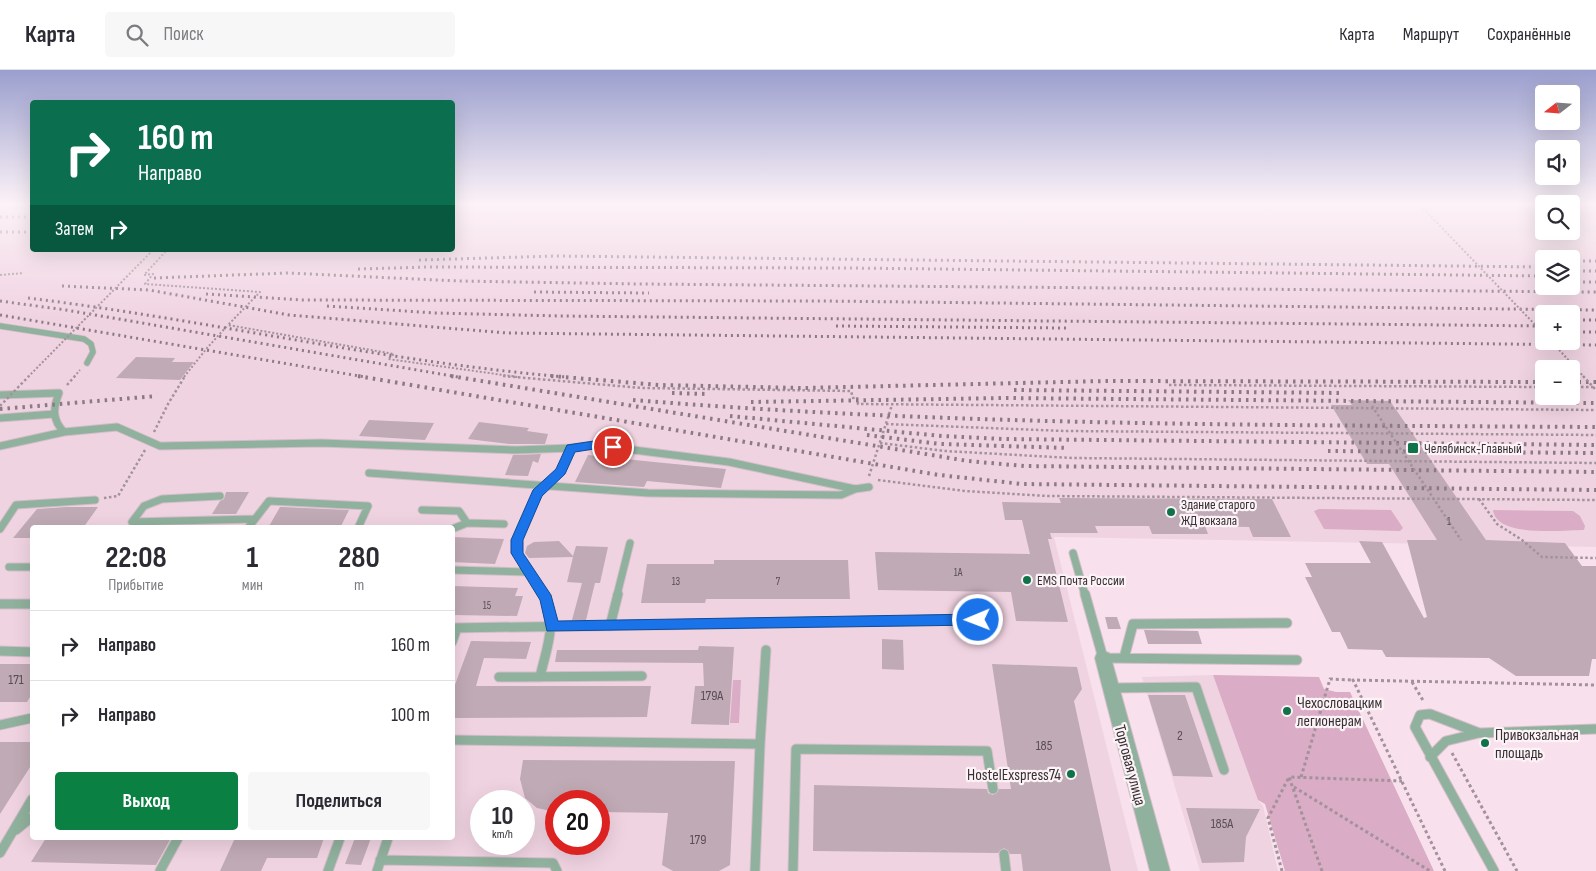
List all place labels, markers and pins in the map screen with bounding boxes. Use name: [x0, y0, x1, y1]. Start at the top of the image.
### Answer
pin: [592, 426, 634, 468]
place label: Челябинск-Главный: [1424, 440, 1522, 457]
marker: Челябинск-Главный: [1406, 441, 1420, 455]
place label: Здание старого ЖД вокзала: [1181, 496, 1255, 529]
marker: Здание старого ЖД вокзала: [1165, 506, 1177, 518]
place label: EMS Почта России: [1037, 572, 1125, 589]
marker: EMS Почта России: [1021, 574, 1033, 586]
place label: Чехословацким легионерам: [1297, 694, 1382, 731]
marker: Чехословацким легионерам: [1281, 705, 1293, 717]
place label: Привокзальная площадь: [1495, 726, 1579, 763]
marker: Привокзальная площадь: [1479, 737, 1491, 749]
place label: HostelExspress74: [967, 766, 1061, 785]
marker: HostelExspress74: [1065, 768, 1077, 780]

